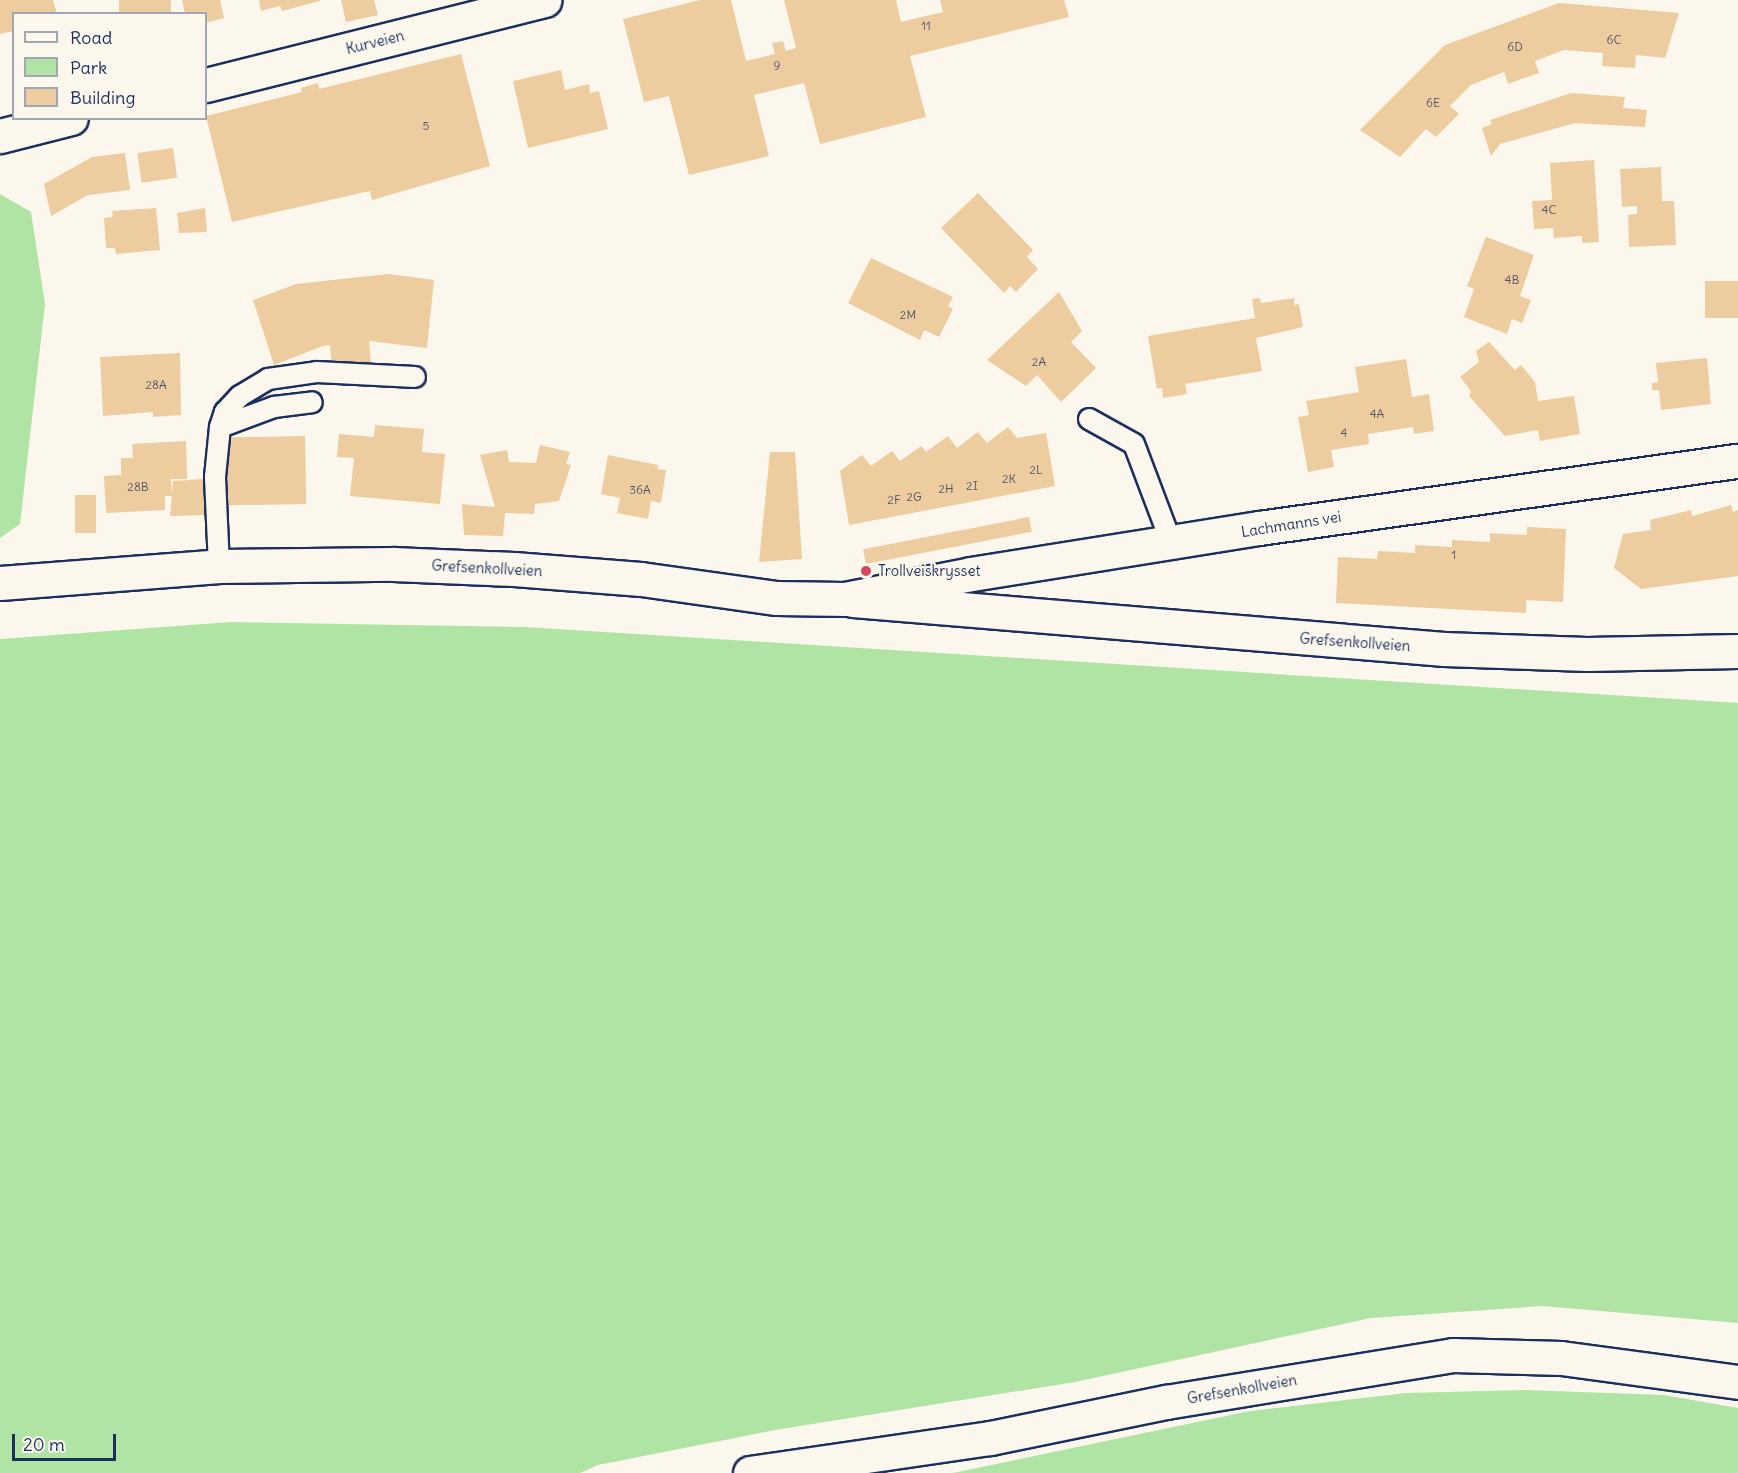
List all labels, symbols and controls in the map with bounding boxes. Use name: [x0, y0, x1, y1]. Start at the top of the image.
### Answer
legend: [12, 12, 207, 120]
house number: 11: [921, 19, 931, 33]
text: Road: [70, 26, 112, 49]
street label: Kurveien: [344, 26, 406, 58]
house number: 6C: [1607, 33, 1621, 47]
house number: 6D: [1507, 40, 1523, 54]
text: Park: [70, 56, 107, 79]
house number: 9: [774, 59, 780, 73]
text: Building: [70, 86, 135, 109]
house number: 6E: [1426, 96, 1440, 110]
house number: 5: [423, 119, 429, 133]
house number: 4C: [1542, 203, 1556, 217]
house number: 4B: [1505, 273, 1519, 287]
house number: 2M: [900, 308, 916, 322]
house number: 2A: [1032, 355, 1046, 369]
house number: 28A: [145, 378, 167, 392]
house number: 4A: [1370, 407, 1384, 421]
house number: 4: [1341, 426, 1347, 440]
house number: 2L: [1029, 463, 1043, 477]
house number: 2K: [1002, 472, 1016, 486]
house number: 2I: [966, 479, 978, 493]
house number: 28B: [127, 480, 149, 494]
house number: 2H: [938, 482, 954, 496]
house number: 36A: [629, 483, 651, 497]
house number: 2G: [906, 490, 922, 504]
house number: 2F: [887, 493, 901, 507]
street label: Lachmanns vei: [1240, 507, 1342, 541]
house number: 1: [1452, 548, 1456, 562]
street label: Grefsenkollveien: [431, 556, 543, 580]
place label: Trollveiskrysset: [878, 562, 981, 580]
marker: Trollveiskrysset: [859, 564, 873, 578]
street label: Grefsenkollveien: [1299, 629, 1411, 655]
street label: Grefsenkollveien: [1186, 1370, 1298, 1408]
scale bar: [15, 1422, 118, 1460]
text: 20 m: [23, 1433, 65, 1456]

